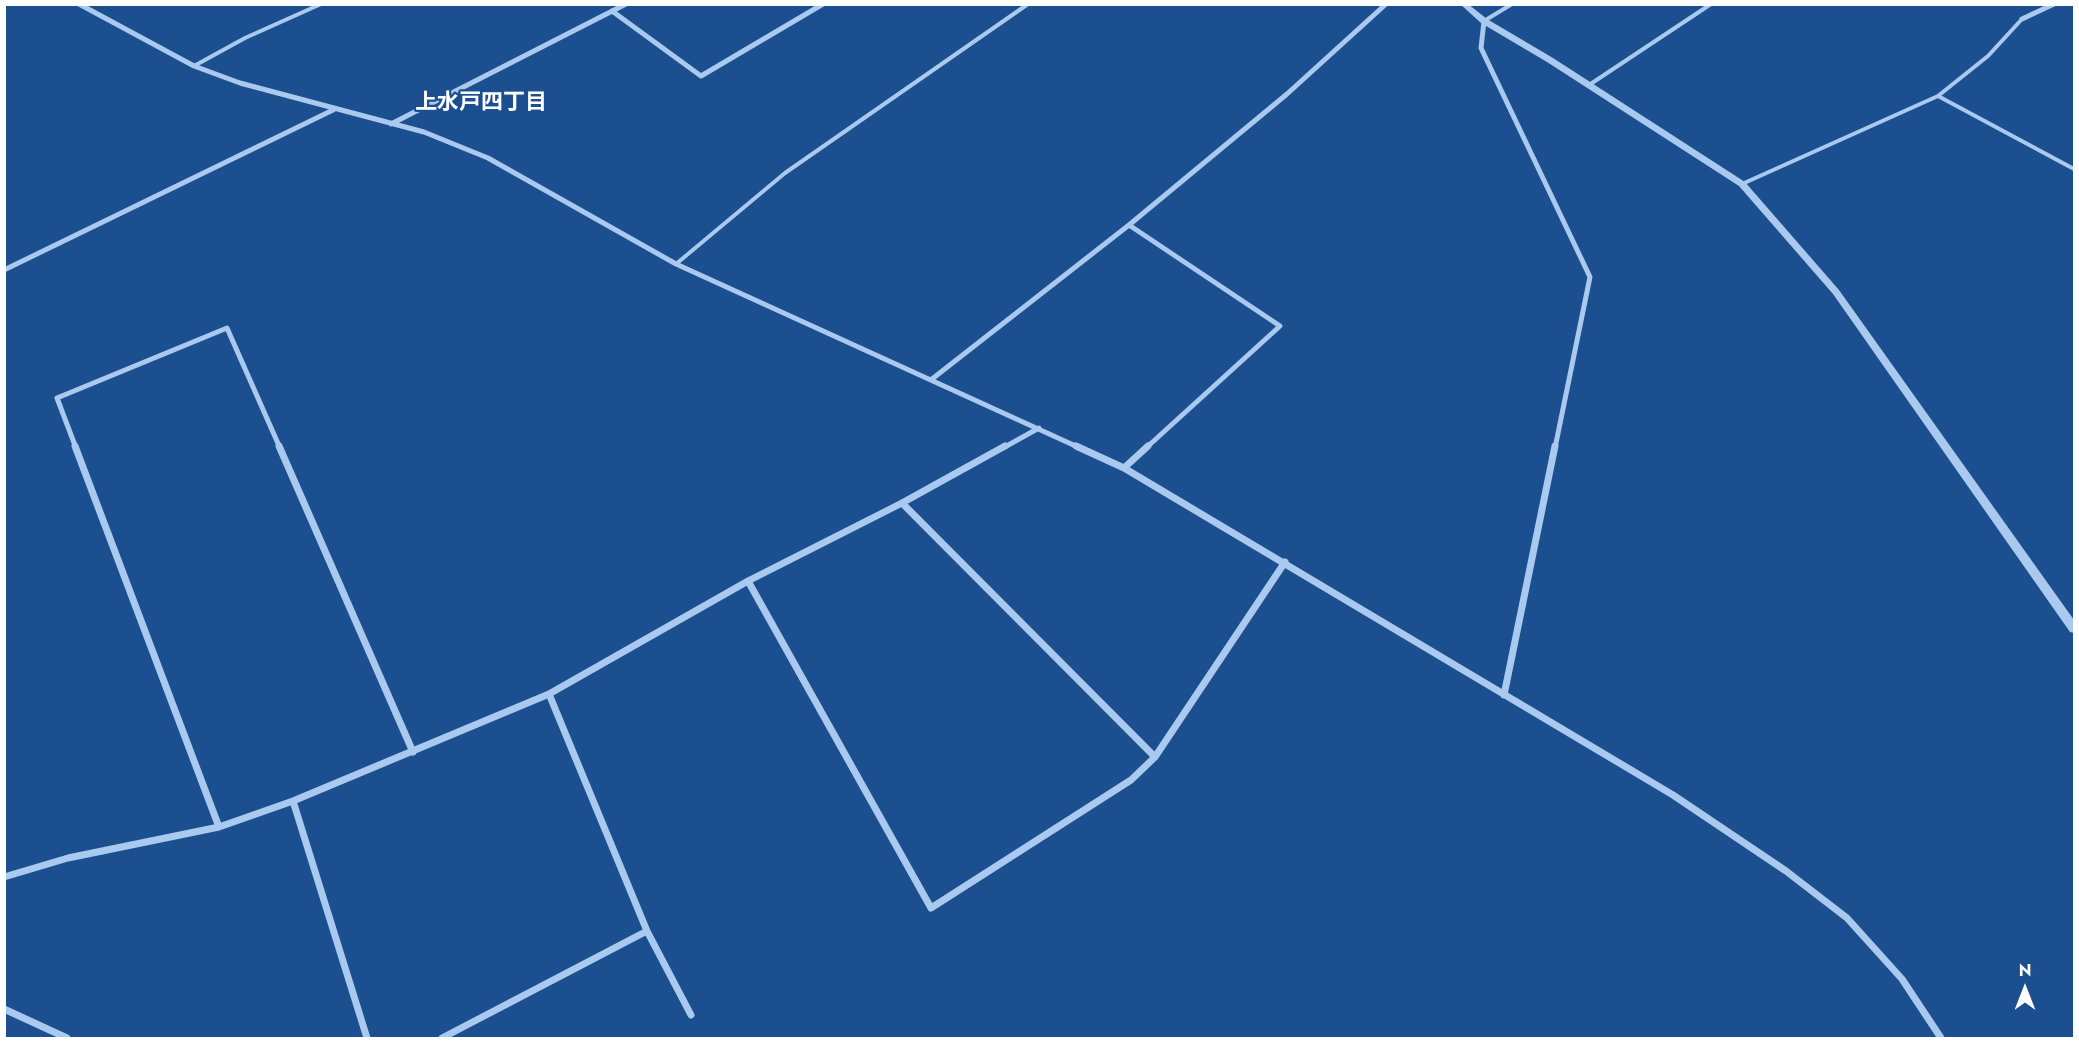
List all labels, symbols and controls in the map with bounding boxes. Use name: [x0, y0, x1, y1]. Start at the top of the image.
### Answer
district label: 上水戸四丁目: [415, 91, 547, 117]
north arrow: [1995, 959, 2055, 1019]
text: N: [2019, 959, 2031, 982]

